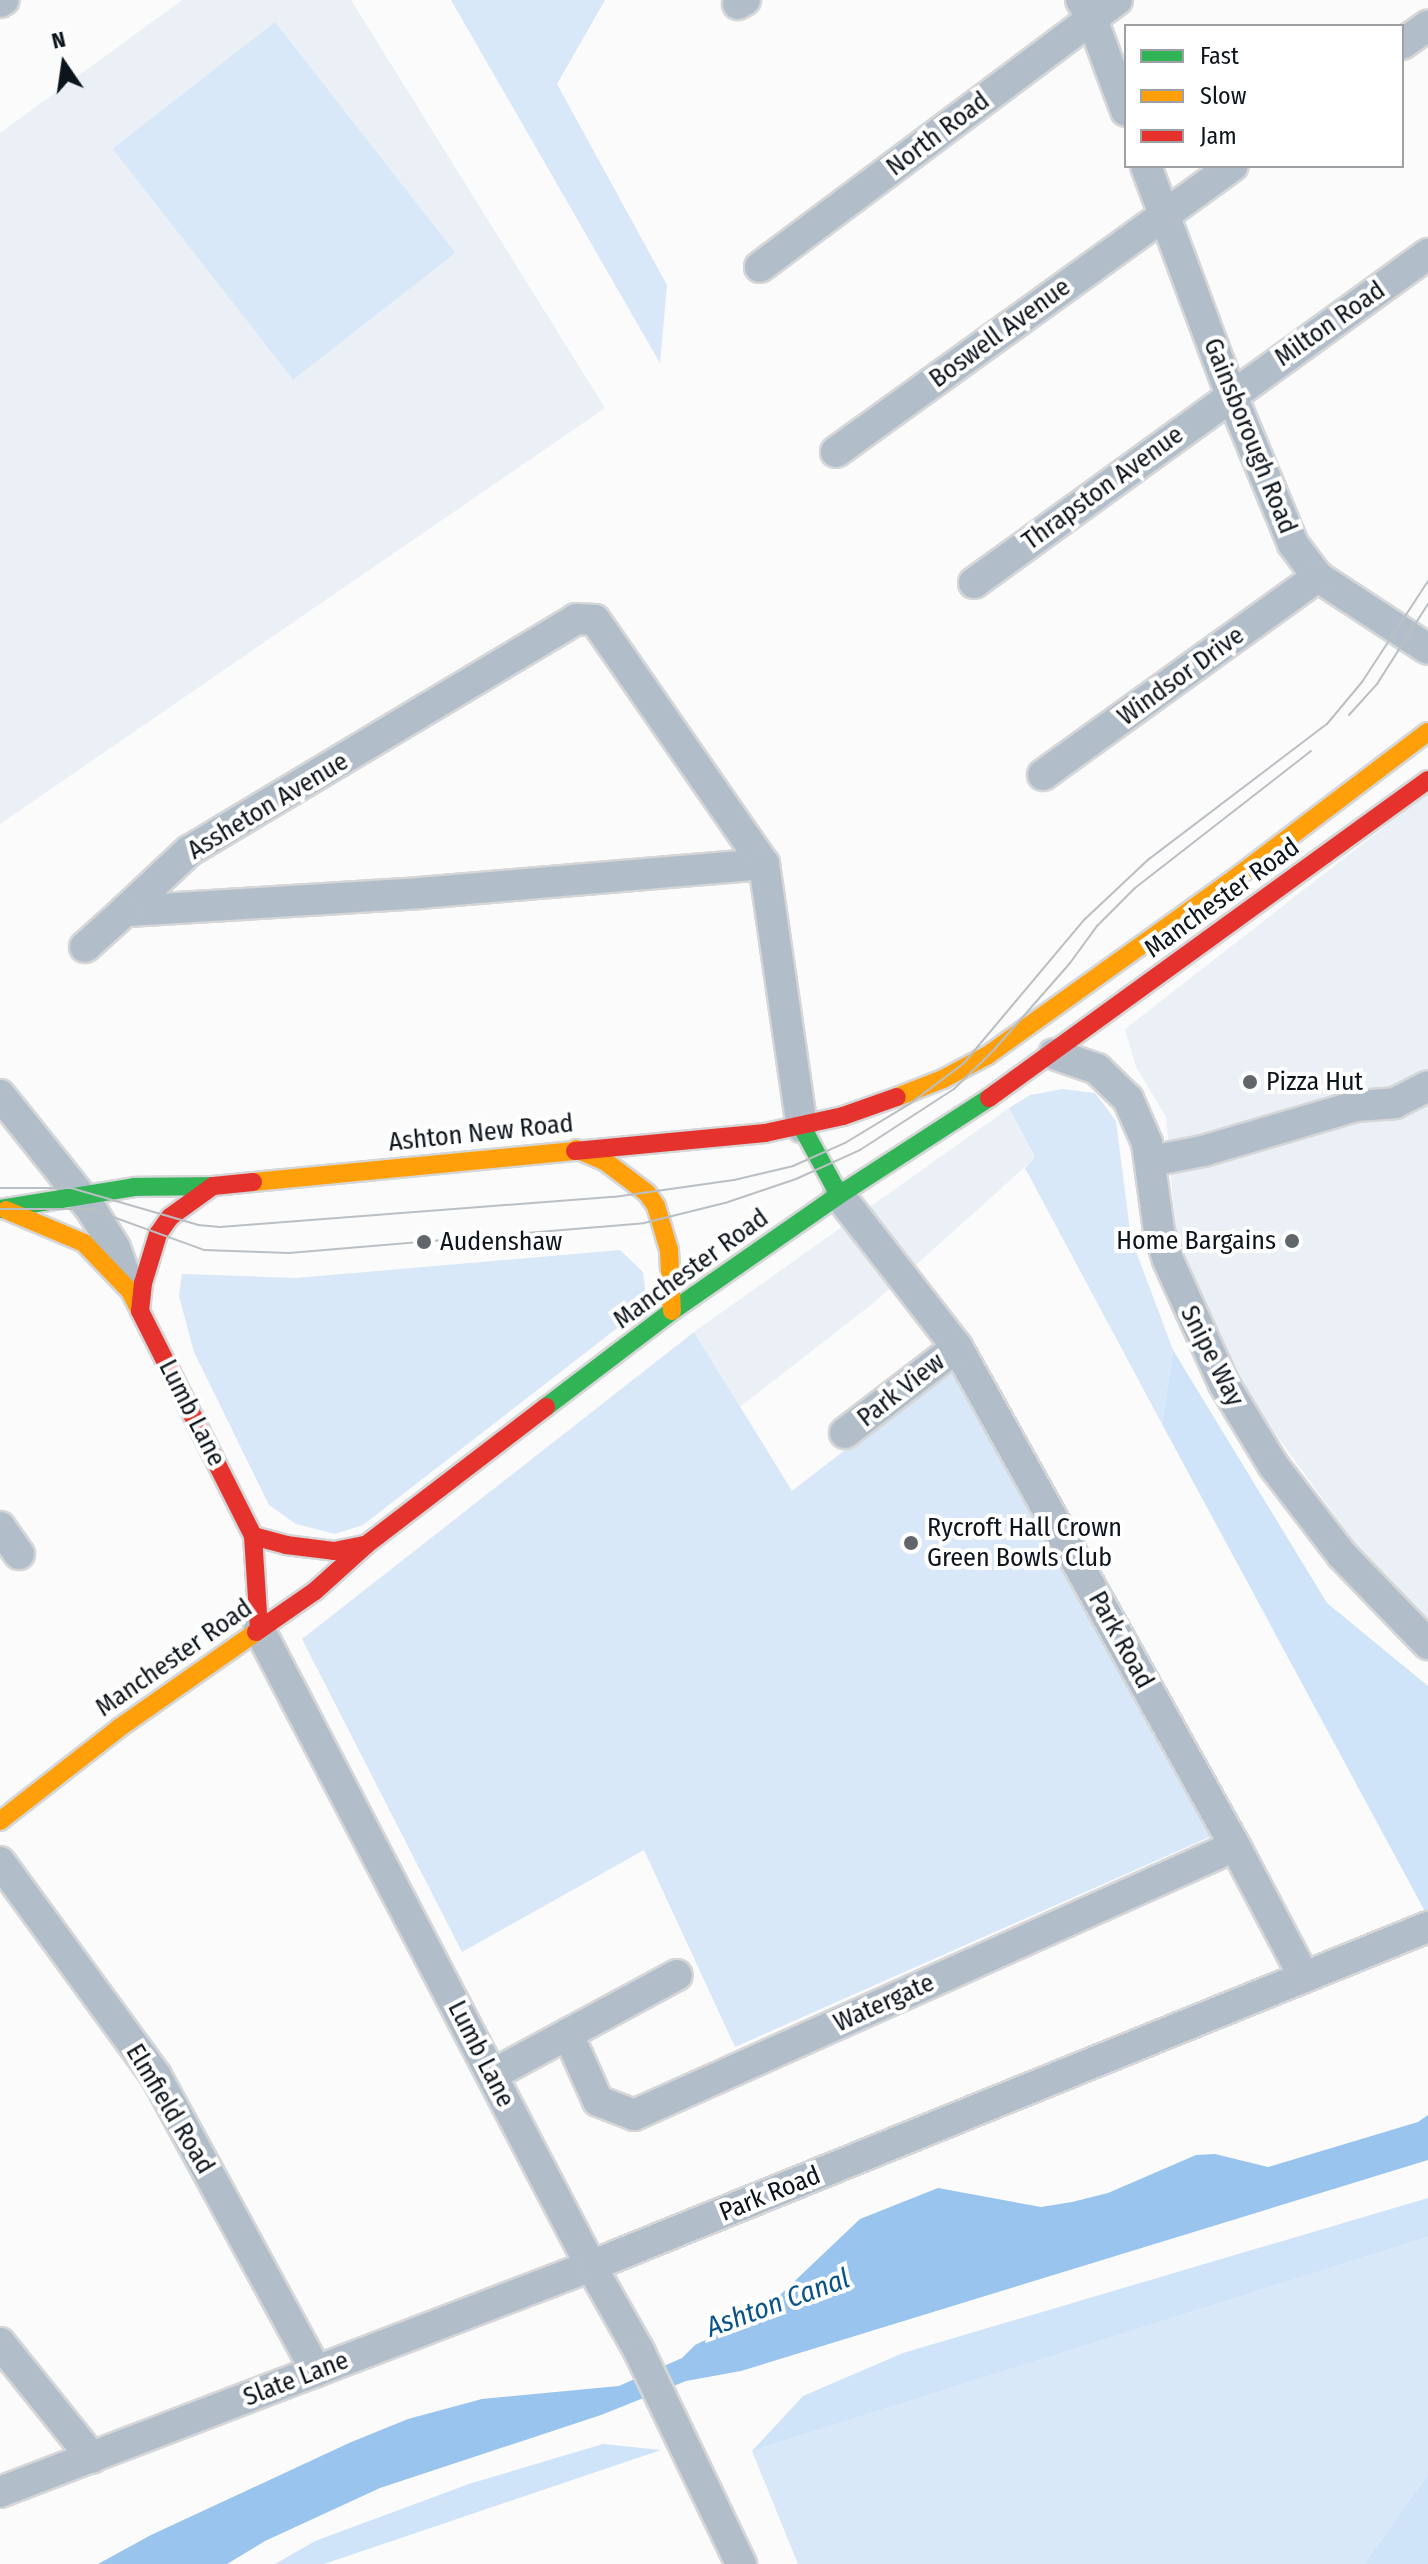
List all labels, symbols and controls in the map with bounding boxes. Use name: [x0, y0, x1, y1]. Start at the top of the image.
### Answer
north arrow: [24, 24, 104, 104]
legend: [1124, 24, 1404, 168]
text: N: [49, 25, 68, 55]
text: Fast: [1200, 42, 1239, 70]
text: Slow: [1200, 82, 1246, 110]
street label: North Road: [880, 85, 996, 183]
text: Jam: [1200, 122, 1237, 150]
street label: Boswell Avenue: [923, 271, 1077, 395]
street label: Milton Road: [1269, 275, 1391, 373]
street label: Gainsborough Road: [1197, 334, 1303, 538]
street label: Thrapston Avenue: [1016, 419, 1190, 557]
street label: Windsor Drive: [1112, 620, 1250, 732]
street label: Assheton Avenue: [182, 746, 354, 866]
street label: Manchester Road: [1139, 831, 1305, 965]
place label: Pizza Hut: [1266, 1066, 1363, 1098]
marker: Pizza Hut: [1241, 1073, 1259, 1091]
street label: Ashton New Road: [387, 1108, 575, 1158]
street label: Manchester Road: [608, 1202, 774, 1336]
place label: Home Bargains: [1116, 1225, 1276, 1257]
place label: Audenshaw: [440, 1226, 562, 1258]
marker: Home Bargains: [1283, 1232, 1301, 1250]
marker: Audenshaw: [415, 1233, 433, 1251]
street label: Snipe Way: [1173, 1301, 1251, 1411]
street label: Park View: [851, 1346, 951, 1434]
street label: Lumb Lane: [152, 1355, 232, 1471]
place label: Rycroft Hall Crown Green Bowls Club: [927, 1512, 1122, 1574]
marker: Rycroft Hall Crown Green Bowls Club: [902, 1534, 920, 1552]
street label: Park Road: [1082, 1586, 1160, 1694]
street label: Manchester Road: [90, 1593, 258, 1723]
street label: Watergate: [829, 1967, 939, 2039]
street label: Lumb Lane: [441, 1996, 521, 2112]
street label: Elmfield Road: [119, 2038, 221, 2180]
street label: Park Road: [715, 2160, 825, 2228]
water label: Ashton Canal: [702, 2262, 854, 2344]
street label: Slate Lane: [239, 2345, 353, 2413]

